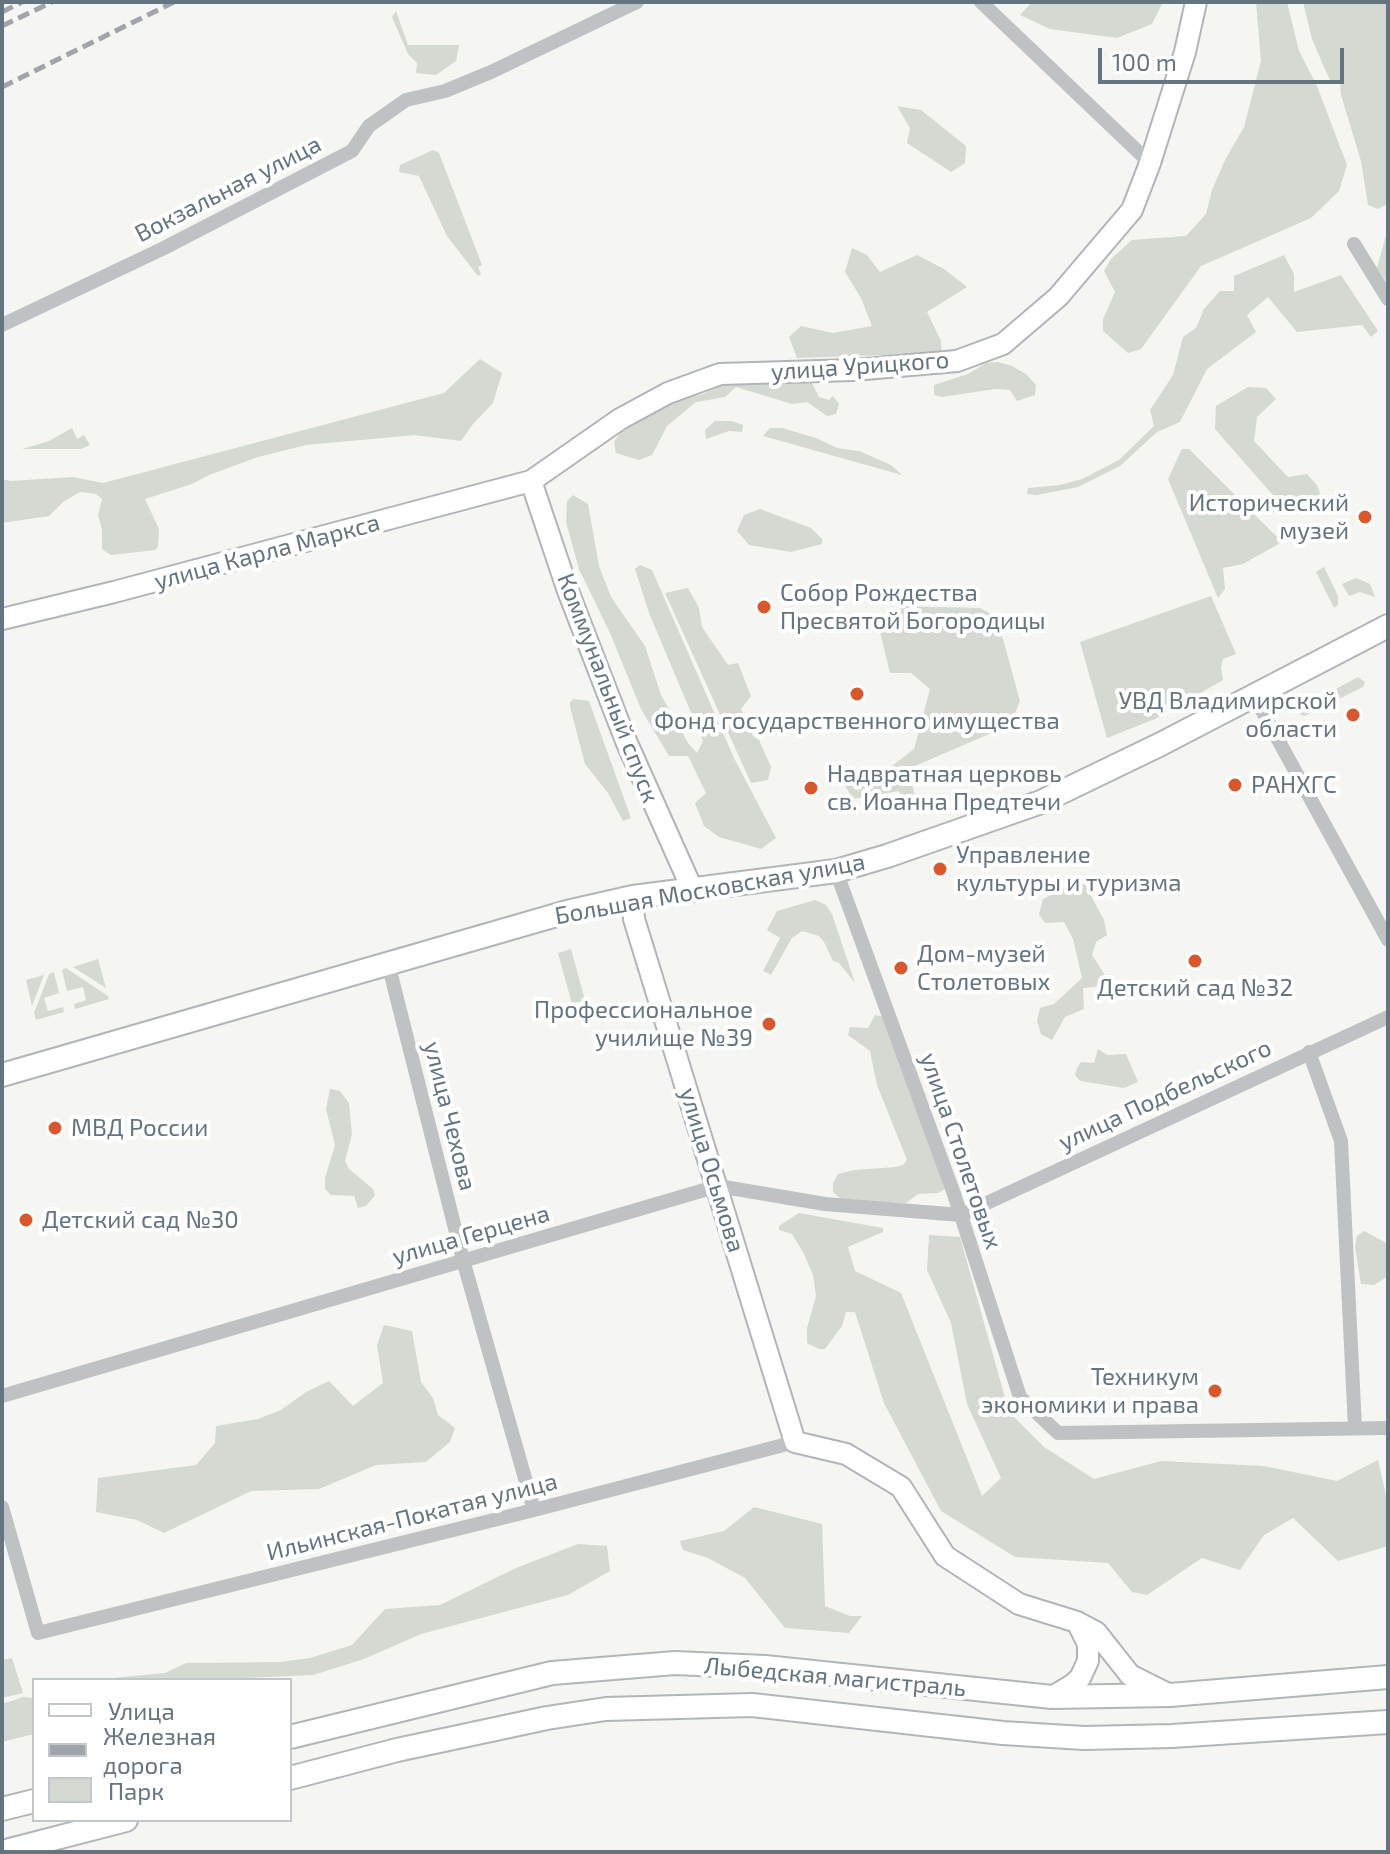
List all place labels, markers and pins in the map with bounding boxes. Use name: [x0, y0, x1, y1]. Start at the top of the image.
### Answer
place label: Исторический музей: [1189, 489, 1349, 545]
marker: Исторический музей: [1356, 508, 1374, 526]
place label: Собор Рождества Пресвятой Богородицы: [780, 579, 1046, 635]
marker: Собор Рождества Пресвятой Богородицы: [755, 598, 773, 616]
marker: Фонд государственного имущества: [848, 685, 866, 703]
place label: УВД Владимирской области: [1118, 687, 1337, 743]
marker: УВД Владимирской области: [1344, 706, 1362, 724]
place label: Фонд государственного имущества: [654, 707, 1060, 735]
place label: Надвратная церковь св. Иоанна Предтечи: [827, 760, 1062, 816]
place label: РАНХГС: [1251, 771, 1337, 799]
marker: РАНХГС: [1226, 776, 1244, 794]
marker: Надвратная церковь св. Иоанна Предтечи: [802, 779, 820, 797]
place label: Управление культуры и туризма: [956, 841, 1181, 897]
marker: Управление культуры и туризма: [931, 860, 949, 878]
place label: Дом-музей Столетовых: [917, 940, 1050, 996]
marker: Детский сад №32: [1186, 952, 1204, 970]
marker: Дом-музей Столетовых: [892, 959, 910, 977]
place label: Детский сад №32: [1097, 974, 1293, 1002]
place label: Профессиональное училище №39: [534, 996, 753, 1052]
marker: Профессиональное училище №39: [760, 1015, 778, 1033]
place label: МВД России: [71, 1114, 208, 1142]
marker: МВД России: [46, 1119, 64, 1137]
place label: Детский сад №30: [42, 1206, 239, 1234]
marker: Детский сад №30: [17, 1211, 35, 1229]
place label: Техникум экономики и права: [981, 1363, 1199, 1419]
marker: Техникум экономики и права: [1206, 1382, 1224, 1400]

